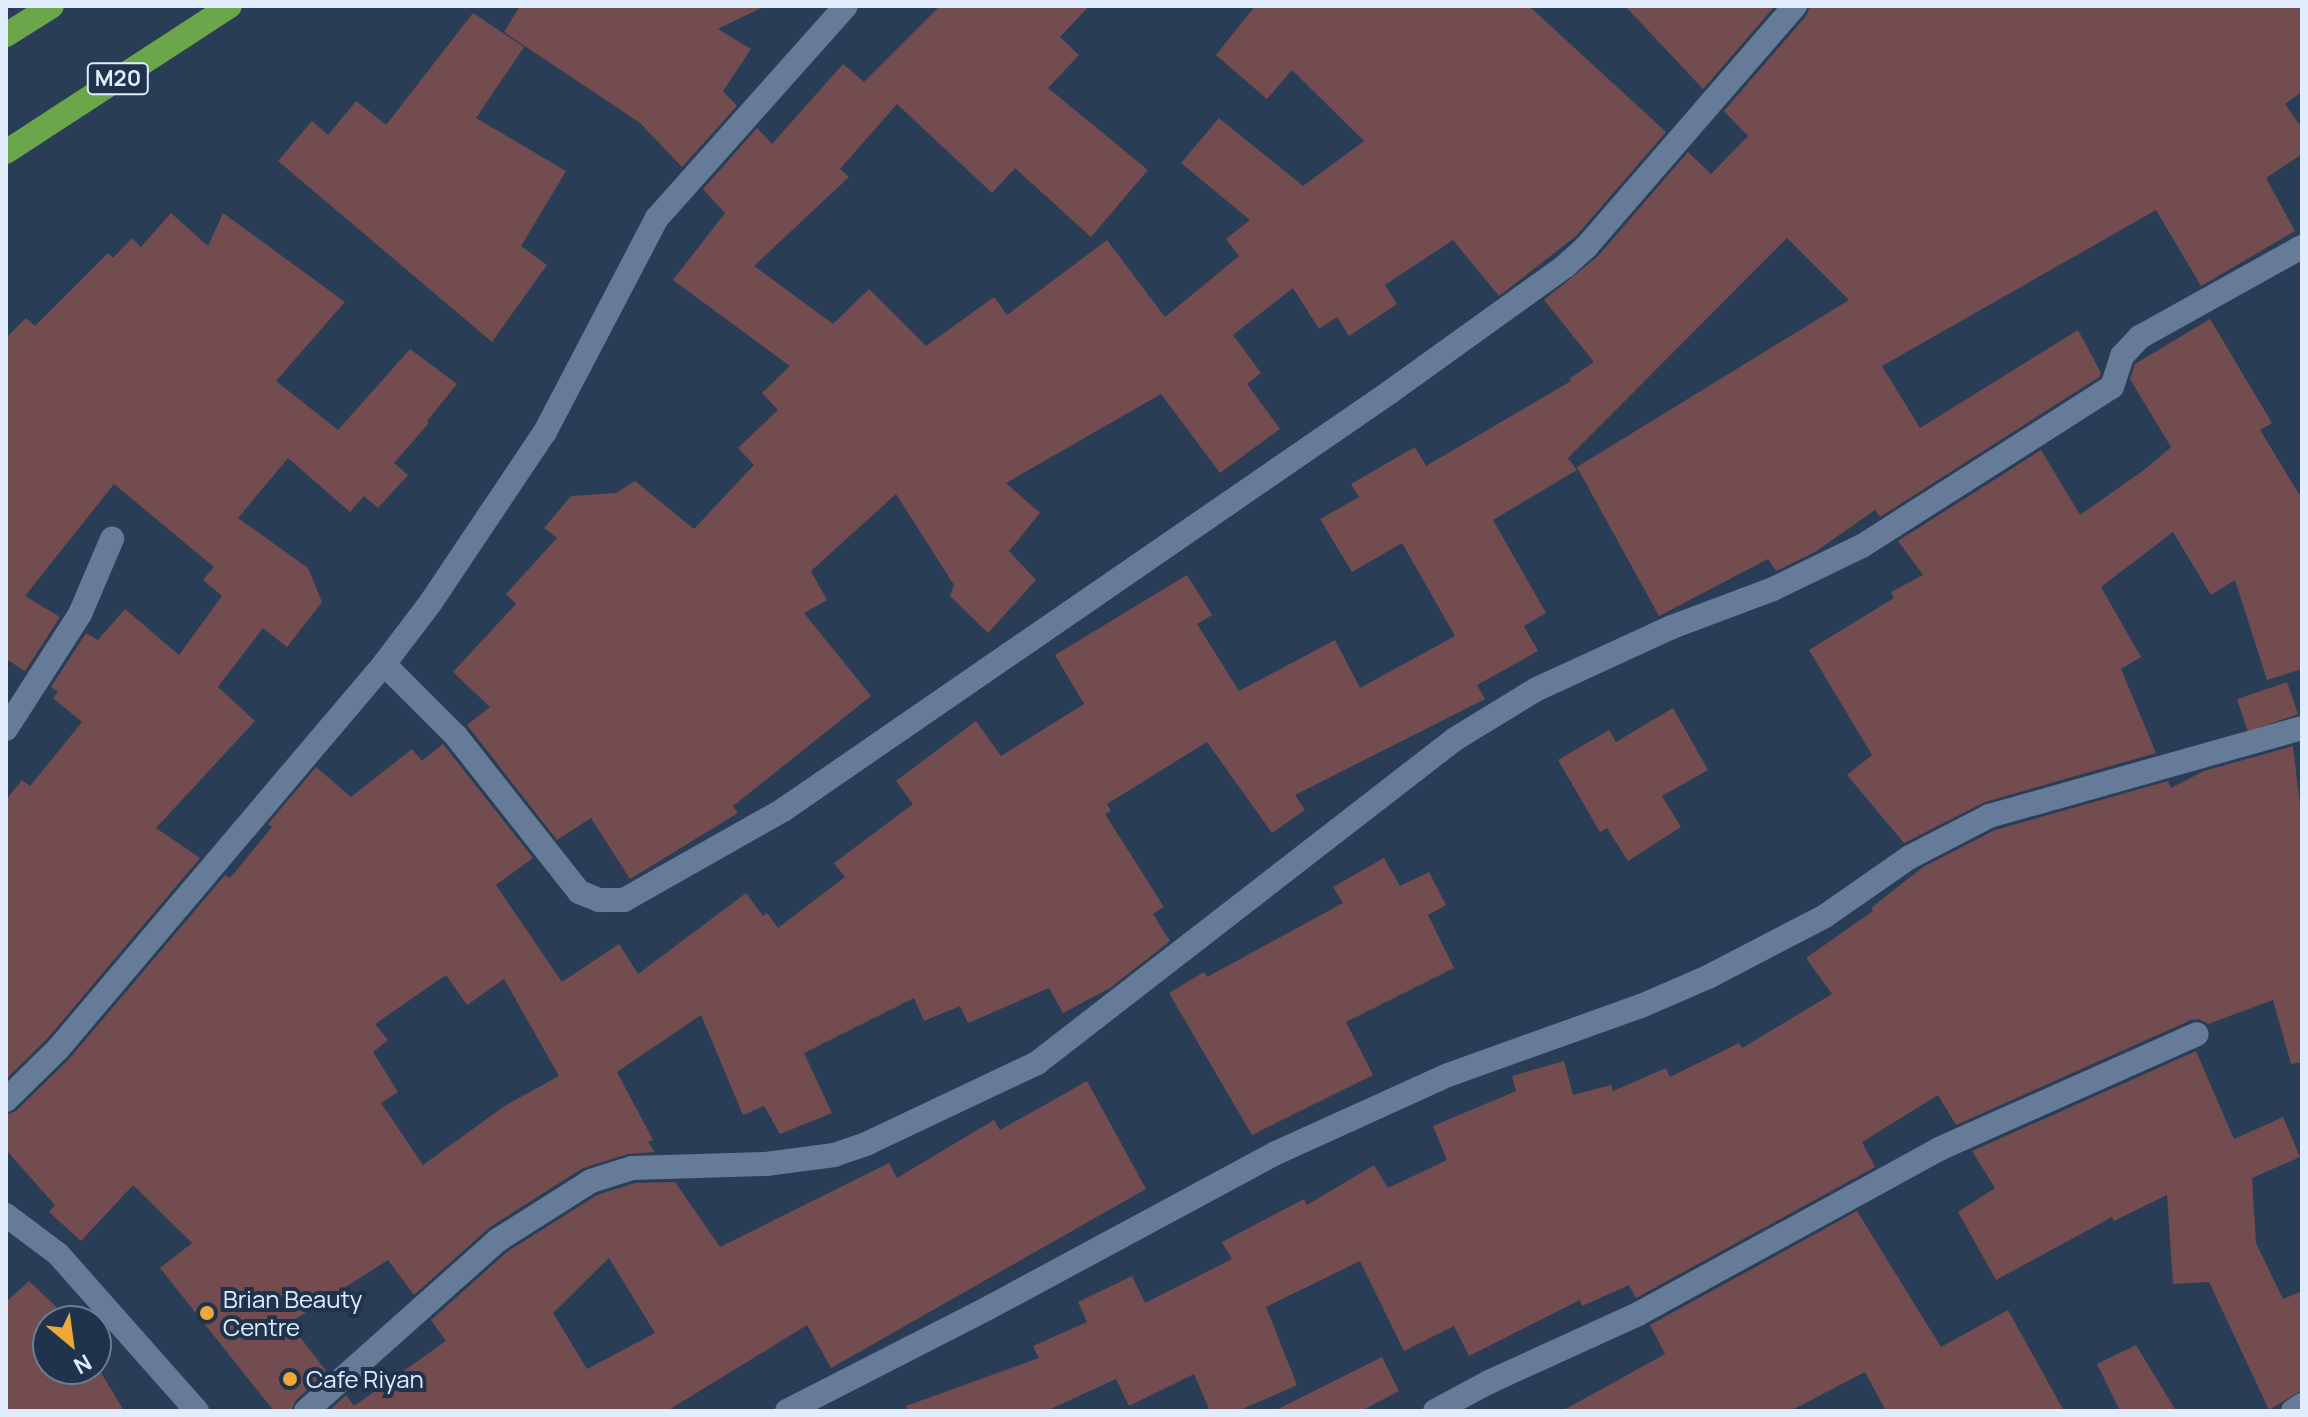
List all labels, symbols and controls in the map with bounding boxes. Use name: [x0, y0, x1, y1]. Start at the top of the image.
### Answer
road number: M20: [86, 61, 150, 97]
place label: Brian Beauty Centre: [223, 1285, 362, 1341]
marker: Brian Beauty Centre: [198, 1304, 216, 1322]
north arrow: [32, 1305, 112, 1385]
text: N: [68, 1347, 97, 1381]
place label: Cafe Riyan: [306, 1365, 424, 1393]
marker: Cafe Riyan: [281, 1370, 299, 1388]

